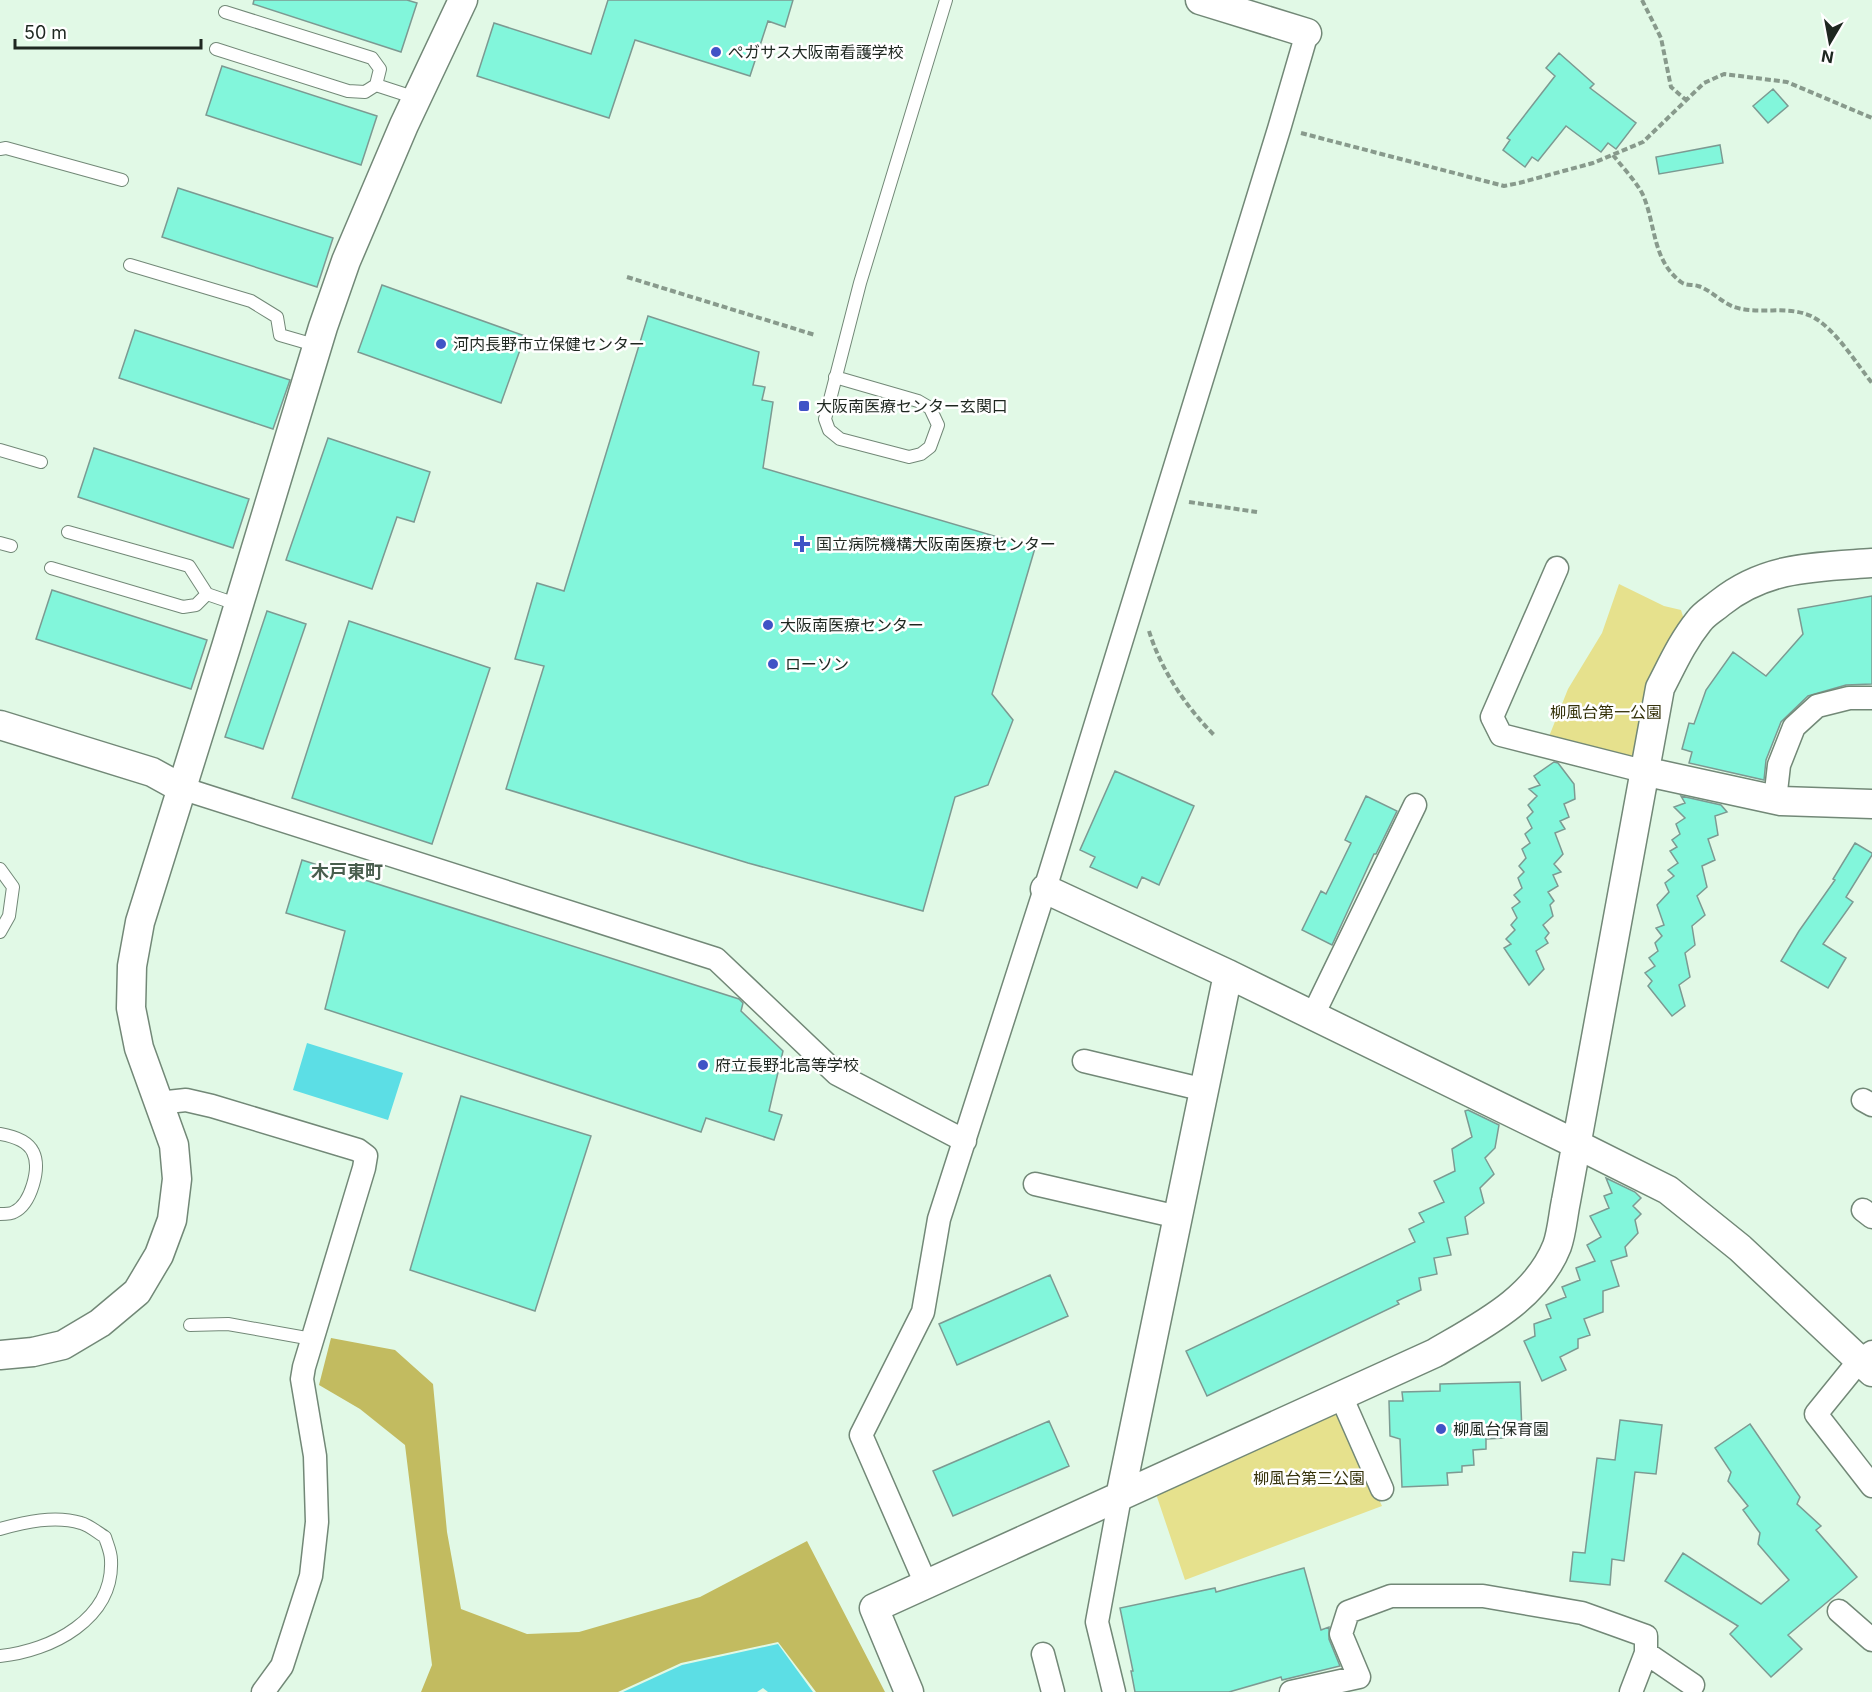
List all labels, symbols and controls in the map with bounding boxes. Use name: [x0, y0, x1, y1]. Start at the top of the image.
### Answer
scale bar: [15, 12, 201, 50]
north arrow: [1800, 12, 1860, 72]
text: 50 m: [24, 22, 67, 43]
place label: ぺガサス大阪南看護学校: [728, 42, 904, 62]
marker: ぺガサス大阪南看護学校: [709, 45, 723, 59]
text: N: [1820, 46, 1835, 68]
place label: 河内長野市立保健センター: [453, 334, 645, 354]
marker: 河内長野市立保健センター: [434, 337, 448, 351]
place label: 大阪南医療センター玄関口: [816, 396, 1008, 416]
marker: 大阪南医療センター玄関口: [797, 399, 811, 413]
place label: 国立病院機構大阪南医療センター: [816, 534, 1056, 554]
marker: 国立病院機構大阪南医療センター: [793, 535, 811, 553]
place label: 大阪南医療センター: [780, 615, 924, 635]
marker: 大阪南医療センター: [761, 618, 775, 632]
place label: ローソン: [785, 654, 849, 674]
marker: ローソン: [766, 657, 780, 671]
park label: 柳風台第一公園: [1550, 702, 1662, 722]
district label: 木戸東町: [311, 861, 383, 882]
place label: 府立長野北高等学校: [715, 1055, 859, 1075]
marker: 府立長野北高等学校: [696, 1058, 710, 1072]
place label: 柳風台保育園: [1453, 1419, 1549, 1439]
marker: 柳風台保育園: [1434, 1422, 1448, 1436]
park label: 柳風台第三公園: [1253, 1468, 1365, 1488]

